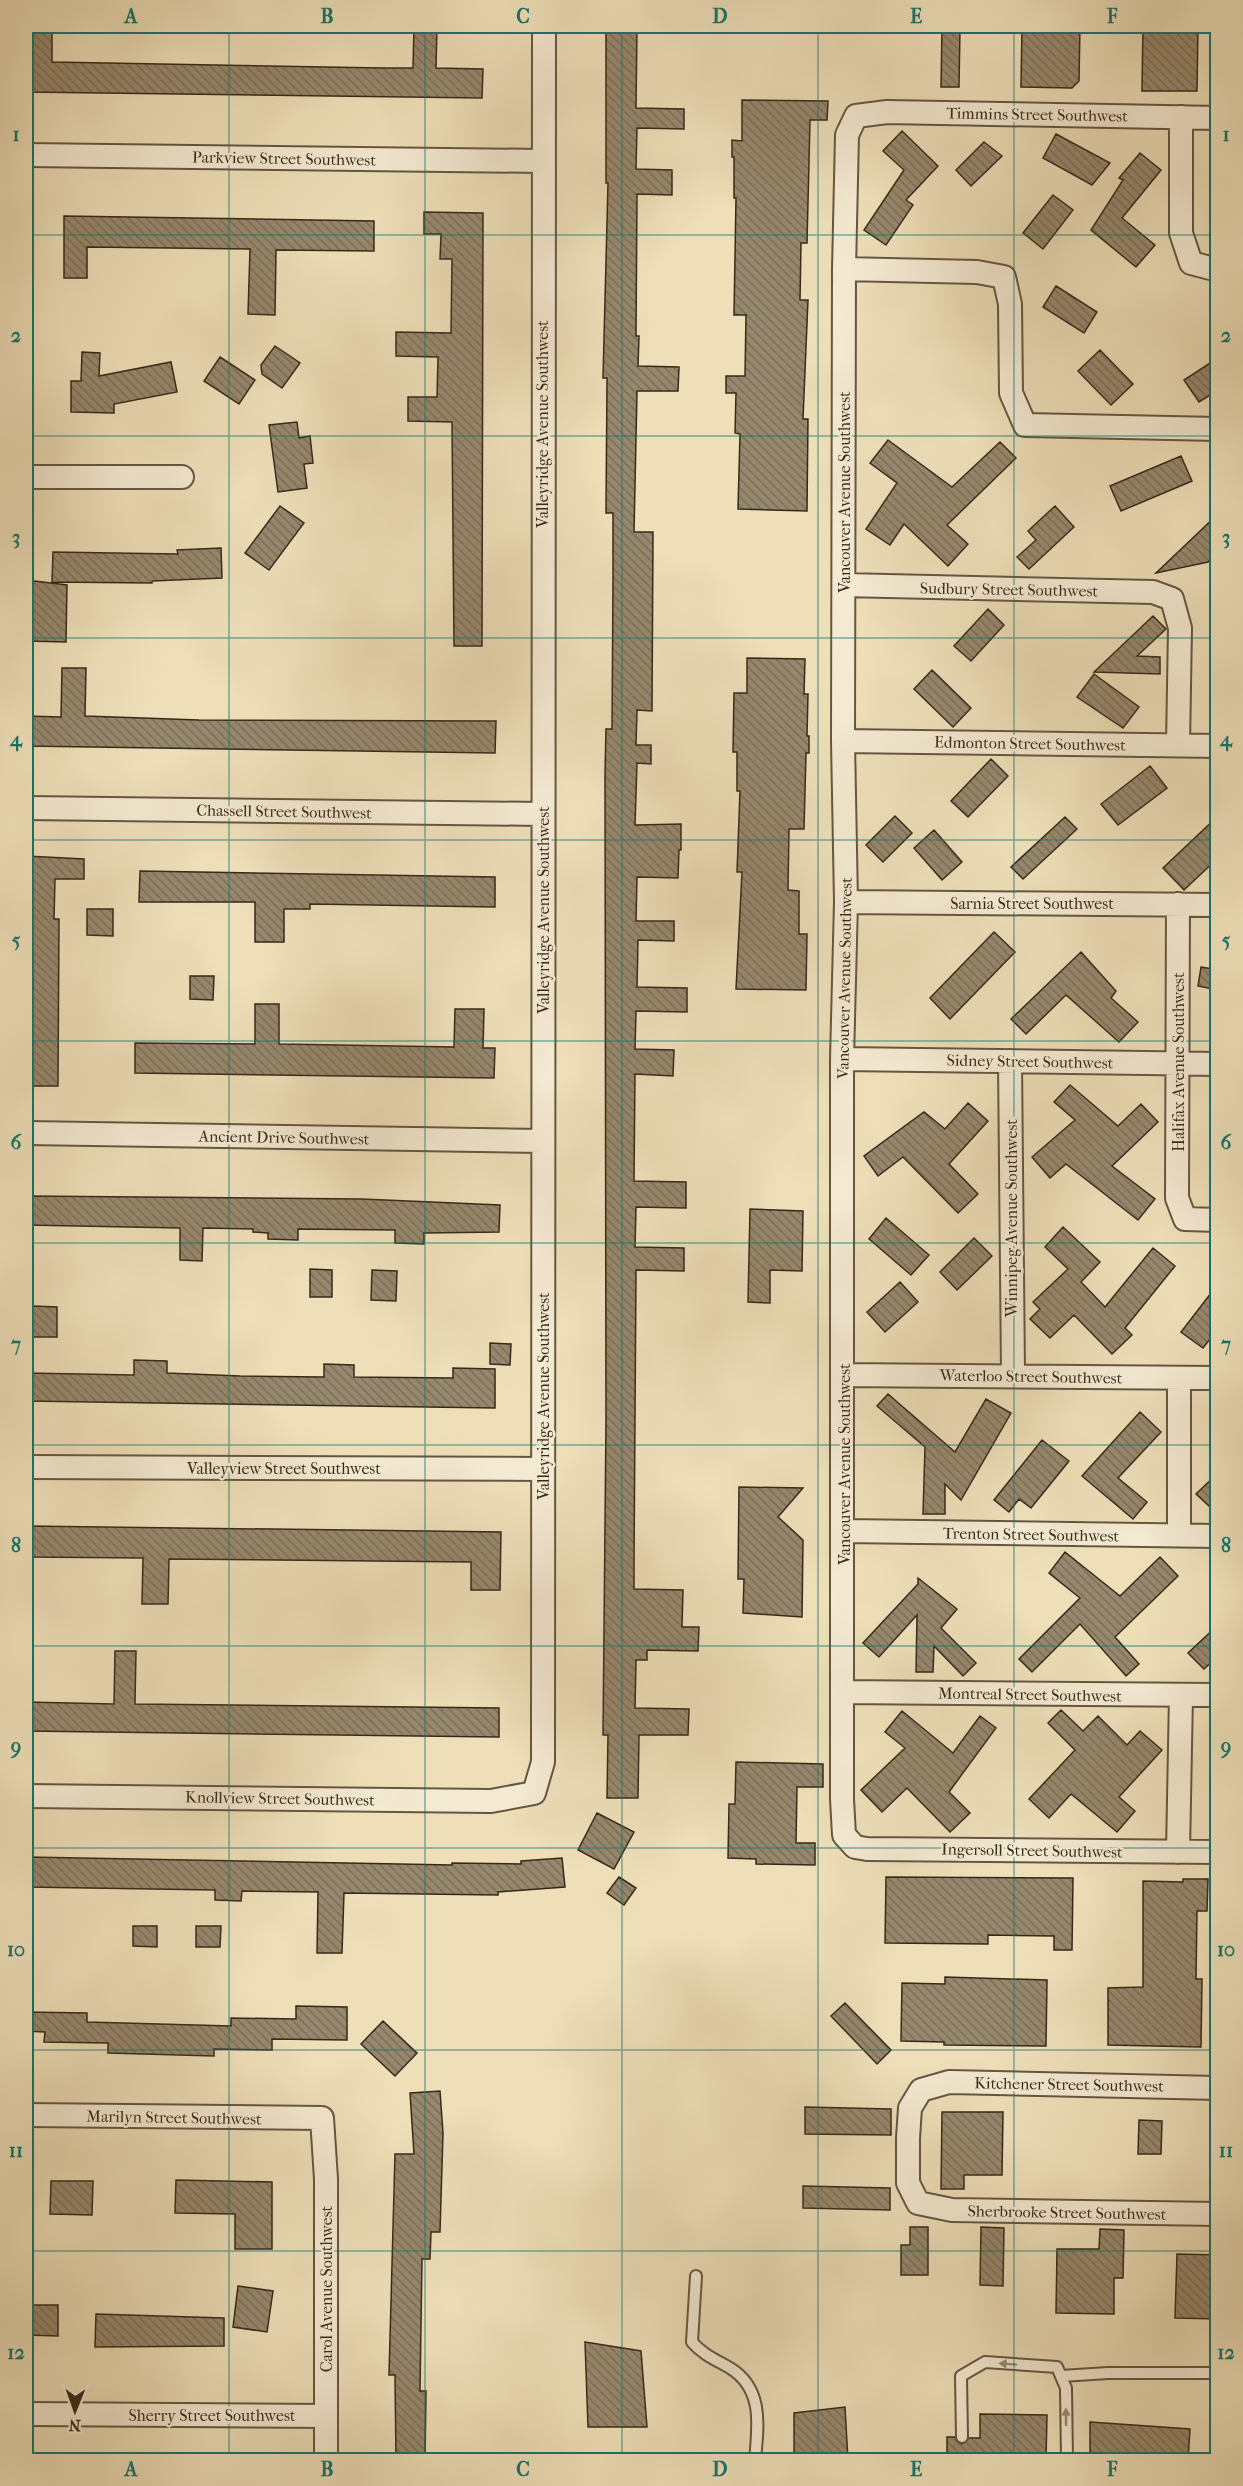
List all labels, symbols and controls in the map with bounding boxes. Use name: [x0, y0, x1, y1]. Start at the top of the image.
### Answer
text: A: [123, 5, 139, 28]
text: B: [320, 5, 334, 28]
text: C: [516, 5, 530, 28]
text: D: [712, 5, 728, 28]
text: E: [910, 5, 922, 28]
text: F: [1106, 5, 1118, 28]
street label: Timmins Street Southwest: [946, 103, 1128, 126]
text: 1: [12, 123, 20, 146]
text: 1: [1222, 123, 1230, 146]
street label: Parkview Street Southwest: [192, 147, 376, 170]
street label: Valleyridge Avenue Southwest: [533, 320, 552, 529]
text: 2: [11, 324, 21, 347]
text: 2: [1221, 324, 1231, 347]
street label: Vancouver Avenue Southwest: [835, 391, 854, 594]
text: 3: [12, 526, 20, 549]
text: 3: [1222, 526, 1230, 549]
street label: Sudbury Street Southwest: [920, 578, 1099, 601]
text: 4: [9, 728, 23, 752]
text: 4: [1219, 728, 1233, 752]
street label: Edmonton Street Southwest: [934, 732, 1126, 755]
street label: Chassell Street Southwest: [196, 800, 372, 823]
street label: Valleyridge Avenue Southwest: [534, 806, 553, 1015]
street label: Vancouver Avenue Southwest: [833, 877, 856, 1080]
street label: Sarnia Street Southwest: [950, 894, 1114, 913]
text: 5: [12, 929, 21, 952]
text: 5: [1222, 929, 1231, 952]
street label: Halifax Avenue Southwest: [1169, 972, 1188, 1152]
street label: Sidney Street Southwest: [946, 1051, 1114, 1072]
street label: Winnipeg Avenue Southwest: [1002, 1119, 1021, 1318]
street label: Ancient Drive Southwest: [197, 1126, 370, 1148]
text: 6: [11, 1131, 23, 1154]
text: 6: [1221, 1131, 1233, 1154]
street label: Valleyridge Avenue Southwest: [534, 1292, 553, 1501]
text: 7: [10, 1333, 21, 1356]
text: 7: [1220, 1333, 1231, 1356]
street label: Vancouver Avenue Southwest: [835, 1363, 854, 1566]
street label: Waterloo Street Southwest: [938, 1365, 1123, 1388]
street label: Valleyview Street Southwest: [186, 1459, 381, 1478]
street label: Trenton Street Southwest: [943, 1523, 1120, 1546]
text: 8: [11, 1534, 21, 1557]
text: 8: [1221, 1534, 1231, 1557]
street label: Montreal Street Southwest: [938, 1683, 1122, 1706]
text: 9: [10, 1736, 21, 1759]
text: 9: [1220, 1736, 1231, 1759]
street label: Knollview Street Southwest: [185, 1787, 375, 1810]
street label: Ingersoll Street Southwest: [941, 1839, 1123, 1862]
text: 10: [7, 1938, 25, 1961]
text: 10: [1217, 1938, 1235, 1961]
street label: Kitchener Street Southwest: [974, 2073, 1164, 2096]
street label: Marilyn Street Southwest: [86, 2106, 262, 2129]
text: 11: [9, 2139, 23, 2162]
text: 11: [1219, 2139, 1233, 2162]
street label: Sherbrooke Street Southwest: [967, 2201, 1167, 2224]
street label: Carol Avenue Southwest: [317, 2205, 336, 2372]
text: 12: [7, 2341, 25, 2364]
text: 12: [1217, 2341, 1235, 2364]
one-way arrow: [999, 2359, 1018, 2368]
north arrow: [45, 2381, 105, 2441]
street label: Sherry Street Southwest: [128, 2406, 296, 2425]
one-way arrow: [1062, 2408, 1071, 2427]
text: N: [68, 2416, 81, 2435]
text: A: [123, 2458, 139, 2481]
text: B: [320, 2458, 334, 2481]
text: C: [516, 2458, 530, 2481]
text: D: [712, 2458, 728, 2481]
text: E: [910, 2458, 922, 2481]
text: F: [1106, 2458, 1118, 2481]

